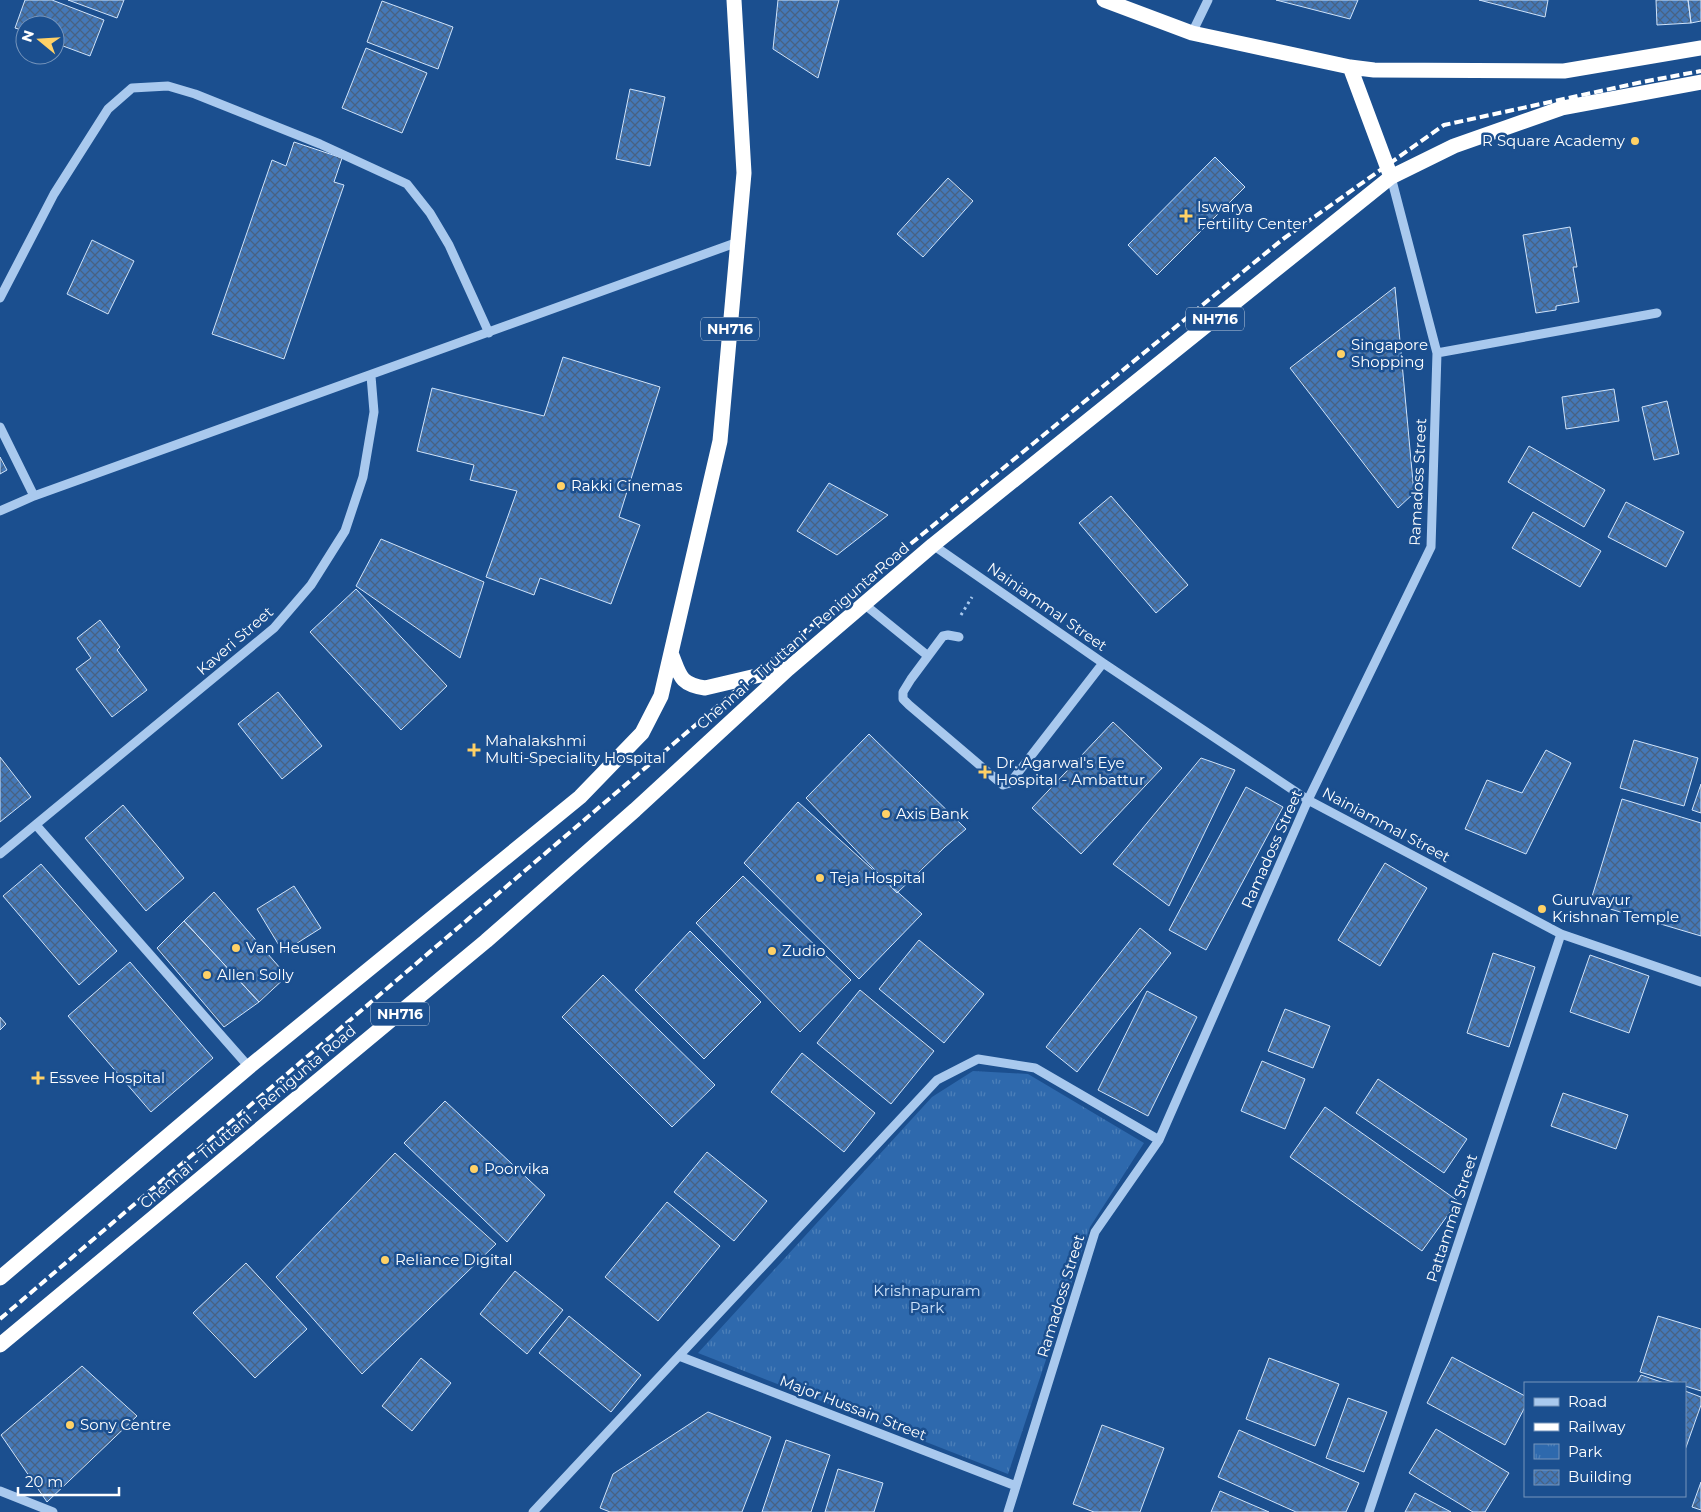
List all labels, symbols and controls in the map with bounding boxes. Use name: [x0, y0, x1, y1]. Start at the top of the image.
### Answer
north arrow: [15, 15, 65, 65]
text: N: [17, 28, 38, 44]
place label: R Square Academy: [1482, 131, 1626, 150]
marker: R Square Academy: [1629, 135, 1641, 147]
place label: Iswarya Fertility Center: [1197, 197, 1308, 233]
marker: Iswarya Fertility Center: [1179, 209, 1193, 223]
road number: NH716: [1186, 308, 1244, 330]
road number: NH716: [701, 318, 759, 340]
place label: Singapore Shopping: [1351, 335, 1428, 371]
marker: Singapore Shopping: [1335, 348, 1347, 360]
street label: Ramadoss Street: [1405, 418, 1430, 546]
place label: Rakki Cinemas: [571, 476, 682, 495]
marker: Rakki Cinemas: [555, 480, 567, 492]
street label: Chennai - Tiruttani - Renigunta Road: [692, 538, 913, 733]
street label: Nainiammal Street: [984, 558, 1111, 655]
street label: Kaveri Street: [192, 602, 277, 679]
place label: Mahalakshmi Multi-Speciality Hospital: [485, 731, 666, 767]
marker: Mahalakshmi Multi-Speciality Hospital: [467, 743, 481, 757]
place label: Dr. Agarwal's Eye Hospital - Ambattur: [996, 753, 1145, 789]
marker: Dr. Agarwal's Eye Hospital - Ambattur: [978, 765, 992, 779]
street label: Nainiammal Street: [1319, 783, 1453, 866]
street label: Ramadoss Street: [1237, 787, 1306, 911]
place label: Axis Bank: [896, 804, 969, 823]
marker: Axis Bank: [880, 808, 892, 820]
place label: Teja Hospital: [830, 868, 925, 887]
marker: Teja Hospital: [814, 872, 826, 884]
place label: Guruvayur Krishnan Temple: [1552, 890, 1679, 926]
marker: Guruvayur Krishnan Temple: [1536, 903, 1548, 915]
place label: Van Heusen: [246, 938, 336, 957]
place label: Zudio: [782, 941, 825, 960]
marker: Van Heusen: [230, 942, 242, 954]
marker: Zudio: [766, 945, 778, 957]
place label: Allen Solly: [217, 965, 295, 984]
marker: Allen Solly: [201, 969, 213, 981]
road number: NH716: [371, 1002, 429, 1026]
street label: Chennai - Tiruttani - Renigunta Road: [136, 1021, 359, 1213]
place label: Essvee Hospital: [49, 1068, 165, 1087]
marker: Essvee Hospital: [31, 1071, 45, 1085]
street label: Pattammal Street: [1422, 1151, 1481, 1284]
place label: Poorvika: [484, 1159, 549, 1178]
marker: Poorvika: [468, 1163, 480, 1175]
street label: Ramadoss Street: [1033, 1232, 1088, 1360]
place label: Reliance Digital: [395, 1250, 513, 1269]
marker: Reliance Digital: [379, 1254, 391, 1266]
park label: Krishnapuram Park: [873, 1281, 981, 1317]
street label: Major Hussain Street: [777, 1371, 929, 1444]
legend: [1524, 1382, 1686, 1497]
text: Road: [1568, 1392, 1607, 1411]
place label: Sony Centre: [80, 1415, 171, 1434]
text: Railway: [1568, 1417, 1626, 1436]
marker: Sony Centre: [64, 1419, 76, 1431]
text: Park: [1568, 1442, 1602, 1461]
scale bar: [18, 1464, 119, 1496]
text: Building: [1568, 1467, 1632, 1486]
text: 20 m: [25, 1472, 63, 1491]

